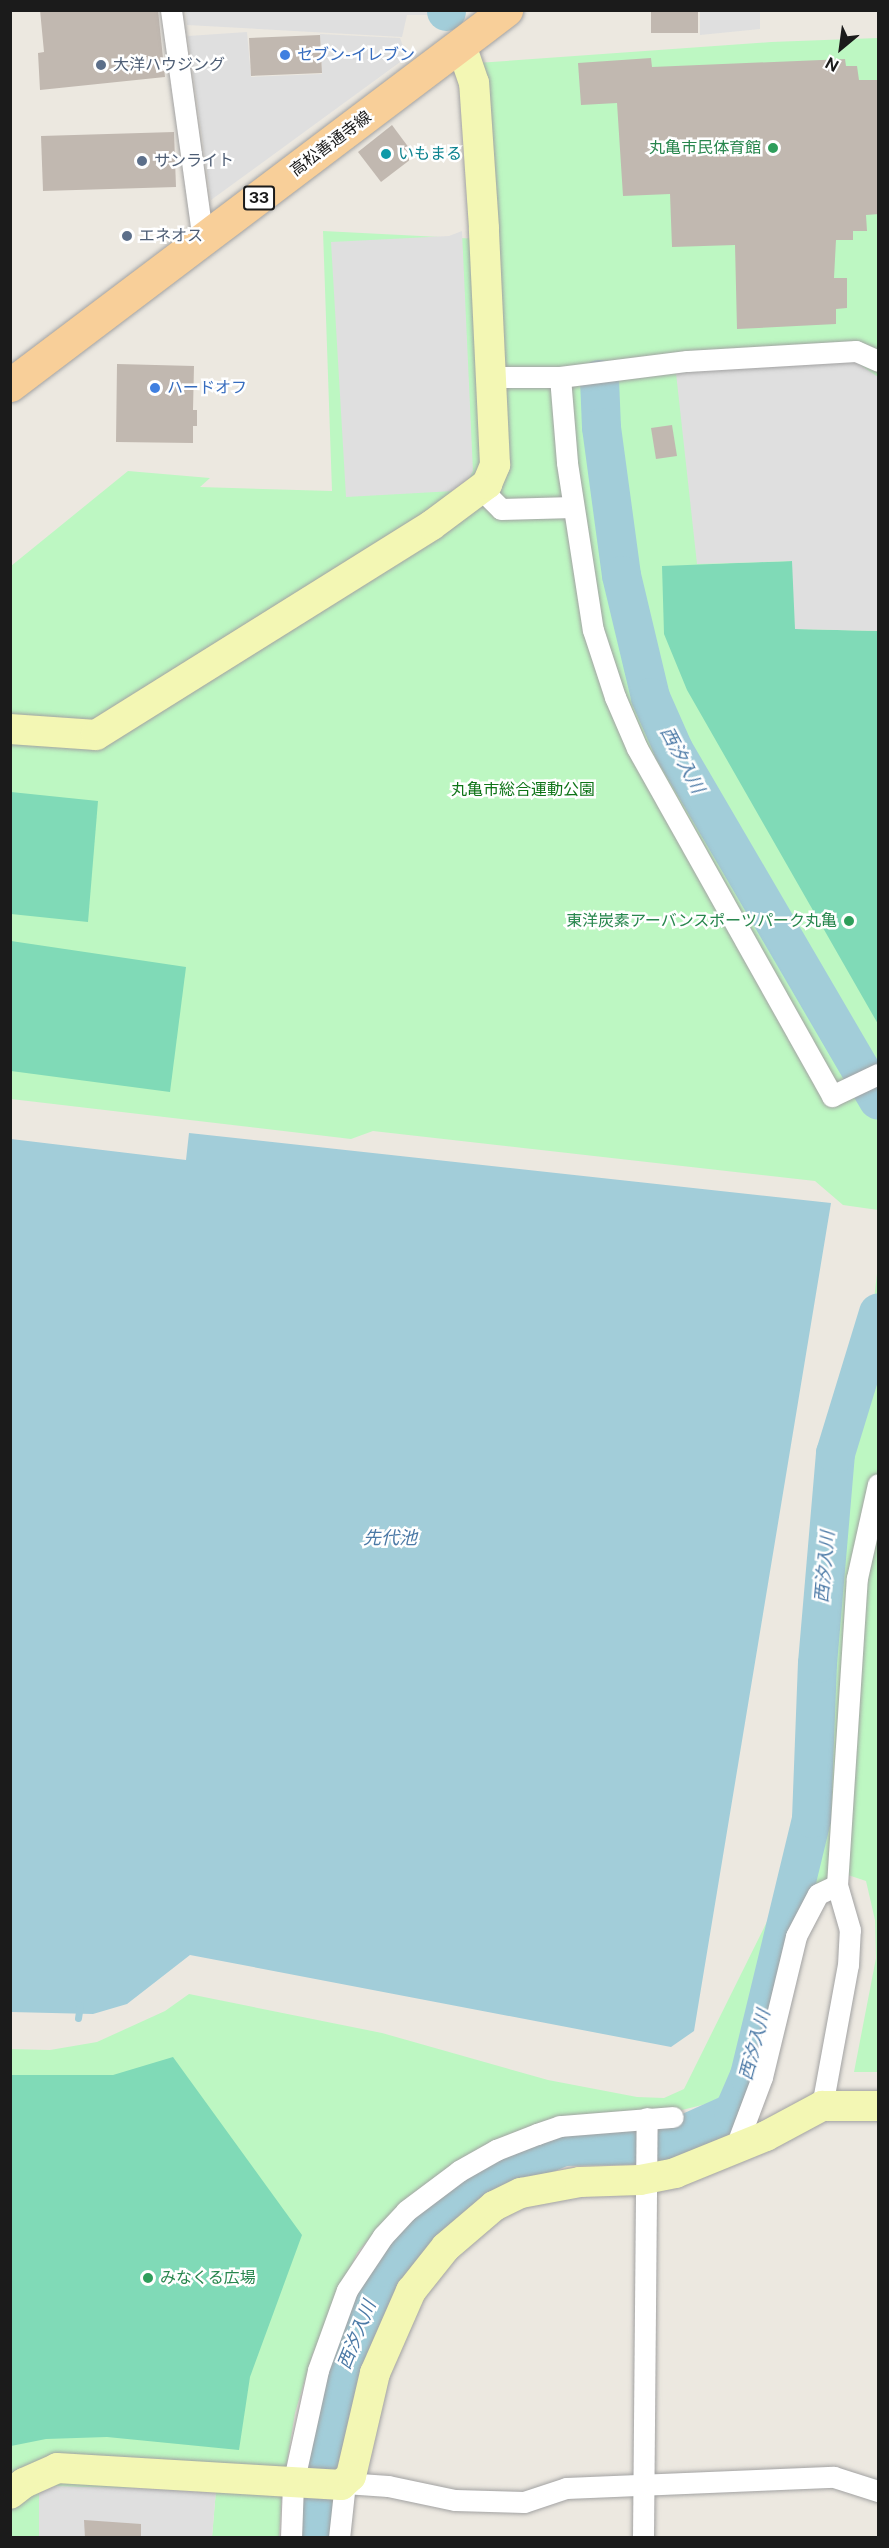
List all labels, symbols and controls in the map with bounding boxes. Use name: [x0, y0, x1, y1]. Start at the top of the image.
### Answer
north arrow: [811, 18, 871, 78]
place label: セブン-イレブン: [297, 45, 415, 65]
marker: セブン-イレブン: [278, 48, 292, 62]
text: N: [822, 53, 842, 76]
place label: 大洋ハウジング: [113, 55, 225, 75]
marker: 大洋ハウジング: [94, 58, 108, 72]
street label: 高松善通寺線: [287, 107, 375, 181]
place label: 丸亀市民体育館: [649, 138, 761, 158]
marker: 丸亀市民体育館: [766, 141, 780, 155]
place label: いもまる: [398, 144, 462, 164]
marker: いもまる: [379, 147, 393, 161]
place label: サンライト: [154, 151, 234, 171]
marker: サンライト: [135, 154, 149, 168]
road number: 33: [242, 186, 276, 210]
place label: エネオス: [139, 226, 203, 246]
marker: エネオス: [120, 229, 134, 243]
place label: ハードオフ: [167, 378, 247, 398]
marker: ハードオフ: [148, 381, 162, 395]
water label: 西汐入川: [656, 723, 708, 797]
park label: 丸亀市総合運動公園: [451, 780, 595, 800]
place label: 東洋炭素アーバンスポーツパーク丸亀: [566, 911, 837, 931]
marker: 東洋炭素アーバンスポーツパーク丸亀: [842, 914, 856, 928]
water label: 先代池: [363, 1527, 417, 1549]
water label: 西汐入川: [811, 1530, 839, 1604]
water label: 西汐入川: [735, 2007, 775, 2083]
place label: みなくる広場: [160, 2268, 256, 2288]
marker: みなくる広場: [141, 2271, 155, 2285]
water label: 西汐入川: [334, 2298, 380, 2372]

